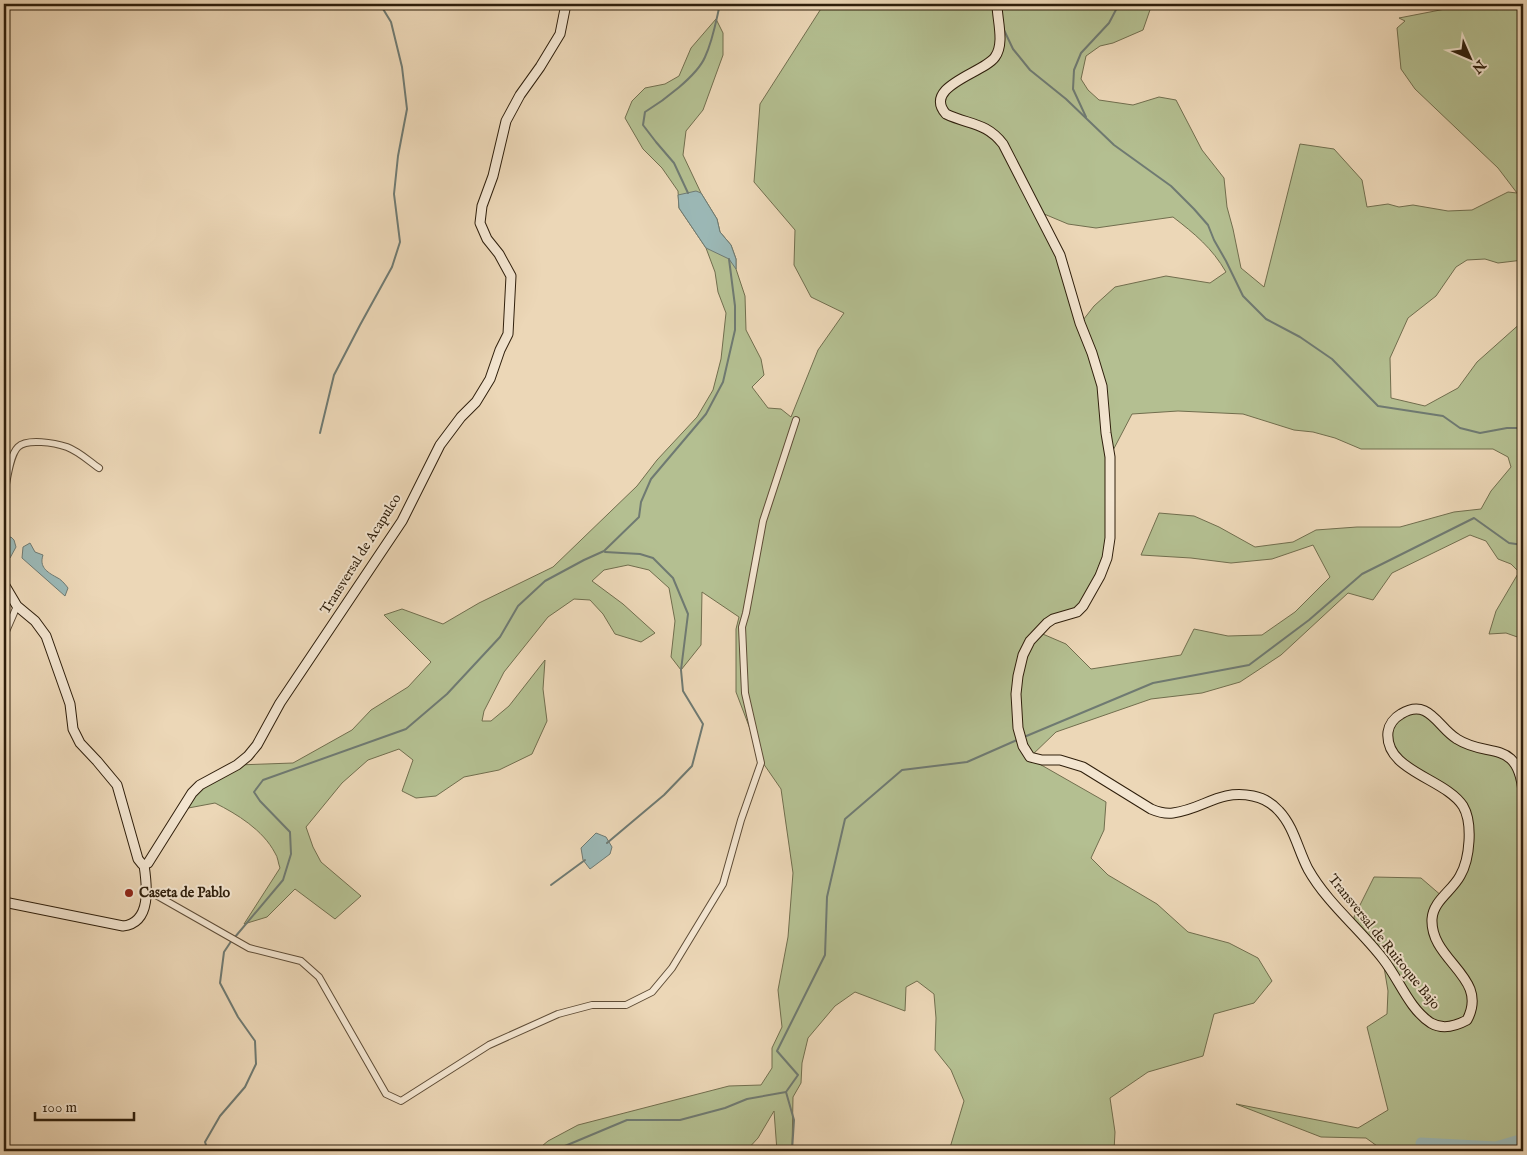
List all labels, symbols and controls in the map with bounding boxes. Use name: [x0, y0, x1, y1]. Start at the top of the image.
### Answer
north arrow: [1444, 32, 1494, 82]
text: N: [1468, 55, 1490, 77]
street label: Transversal de Acapulco: [317, 490, 406, 618]
street label: Transversal de Ruitoque Bajo: [1324, 871, 1444, 1014]
place label: Caseta de Pablo: [139, 884, 230, 902]
marker: Caseta de Pablo: [123, 887, 135, 899]
scale bar: [35, 1090, 134, 1122]
text: 100 m: [42, 1098, 78, 1117]

